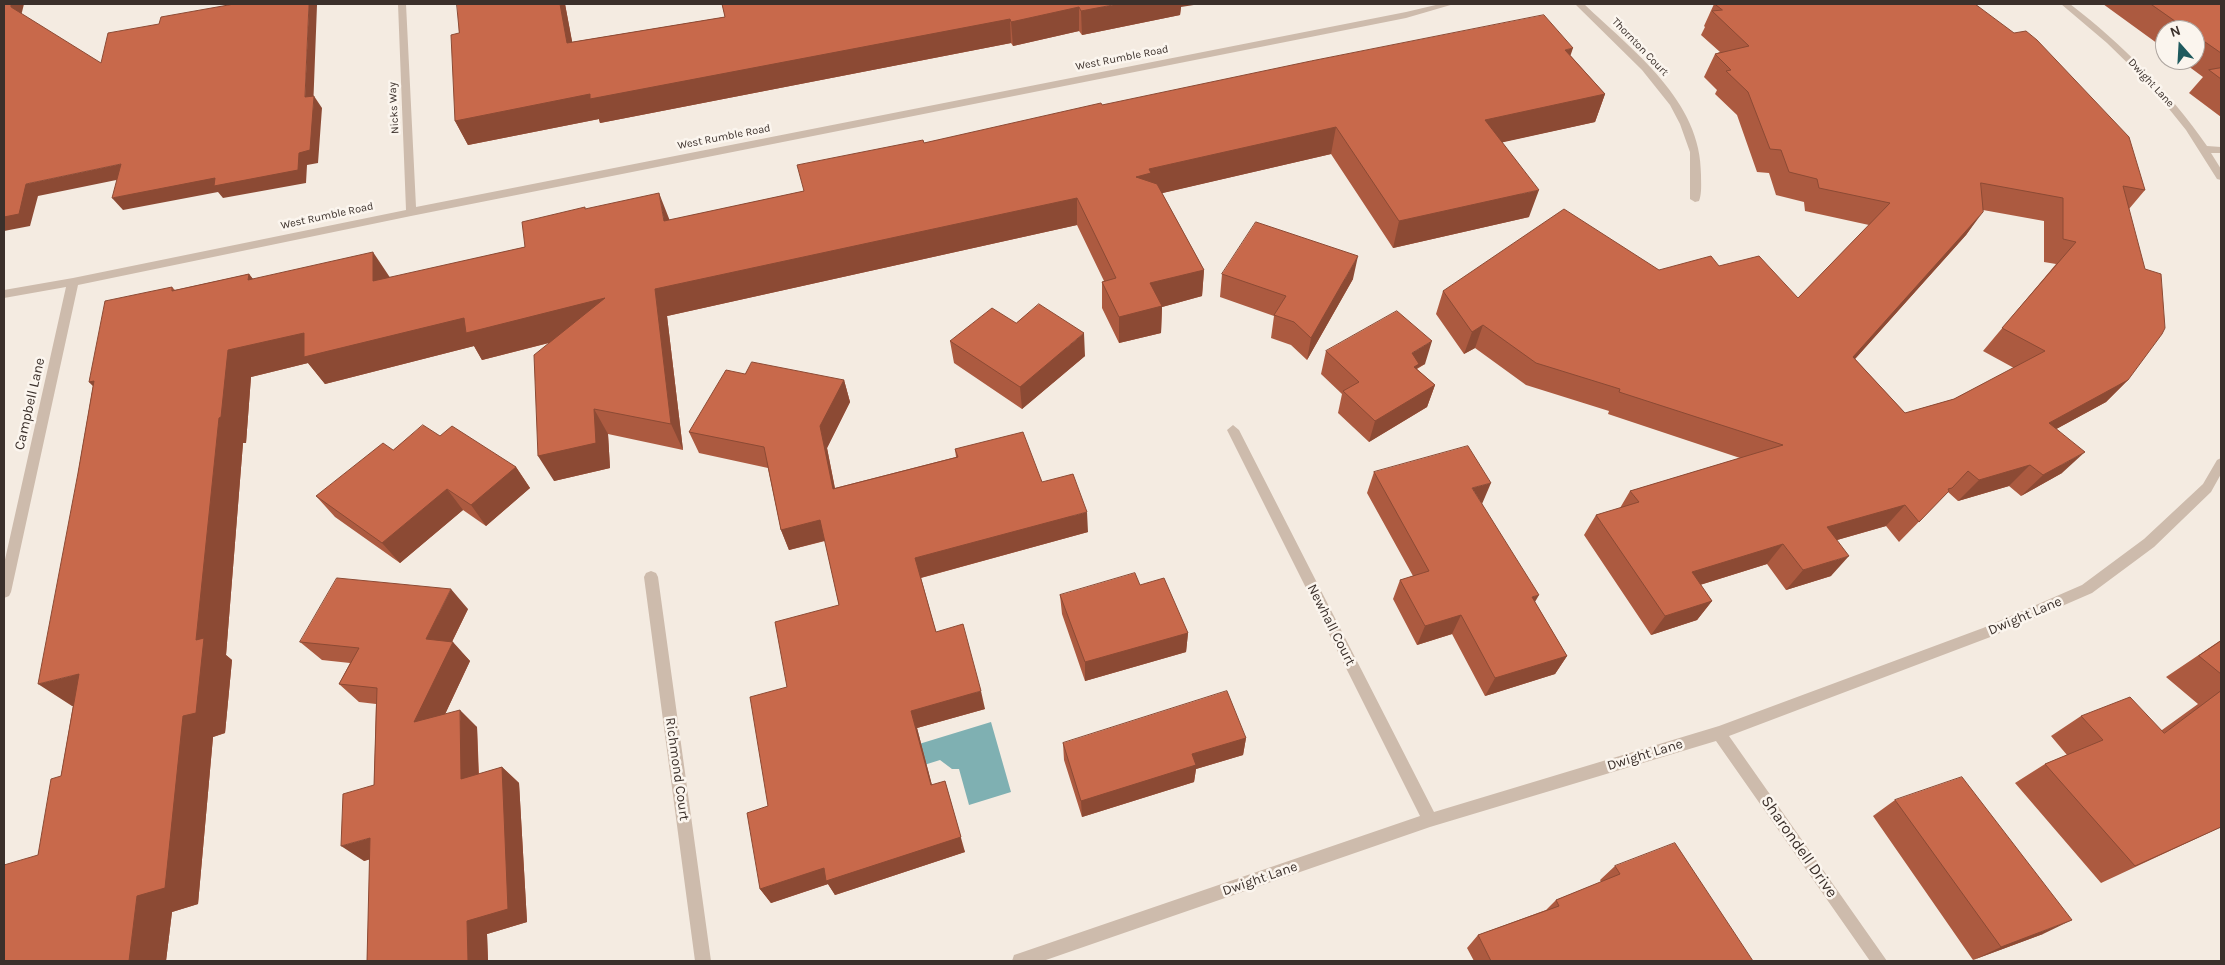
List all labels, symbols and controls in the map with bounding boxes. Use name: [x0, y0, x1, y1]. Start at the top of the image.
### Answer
street label: Thornton Court: [1609, 15, 1671, 79]
north arrow: [2155, 20, 2205, 70]
text: N: [2168, 22, 2183, 41]
street label: West Rumble Road: [1074, 43, 1170, 73]
street label: Dwight Lane: [2125, 56, 2177, 110]
street label: Nicks Way: [386, 82, 402, 134]
street label: West Rumble Road: [676, 122, 772, 152]
street label: West Rumble Road: [279, 200, 375, 232]
street label: Campbell Lane: [11, 356, 49, 452]
street label: Newhall Court: [1303, 581, 1359, 669]
street label: Dwight Lane: [1986, 593, 2064, 639]
street label: Richmond Court: [661, 716, 693, 822]
street label: Dwight Lane: [1605, 736, 1685, 774]
street label: Sharondell Drive: [1757, 792, 1841, 902]
street label: Dwight Lane: [1220, 858, 1300, 900]

